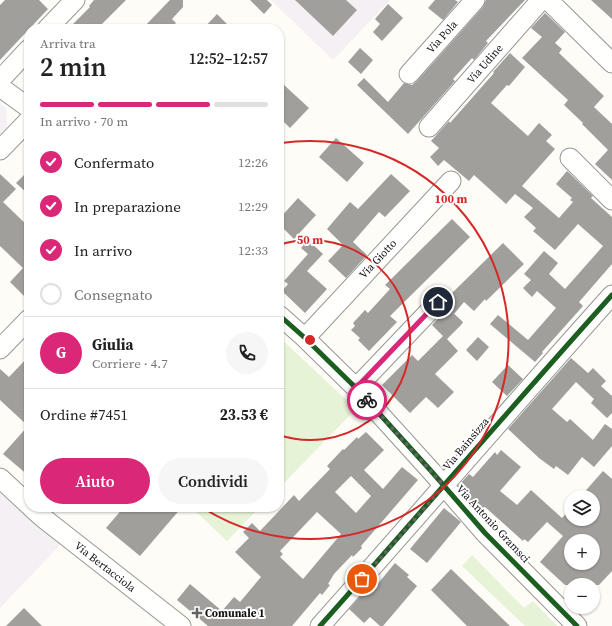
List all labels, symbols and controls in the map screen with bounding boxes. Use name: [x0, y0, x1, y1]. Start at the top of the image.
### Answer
street label: Via Pola: [423, 17, 461, 57]
text: Arriva tra: [40, 35, 96, 52]
street label: Via Udine: [464, 41, 507, 87]
text: 12:52–12:57: [189, 48, 268, 69]
text: 2 min: [40, 49, 107, 85]
text: In arrivo · 70 m: [40, 113, 128, 130]
icon: check: [40, 151, 62, 173]
text: Confermato: [74, 152, 154, 173]
text: 12:26: [238, 154, 268, 171]
text: 100 m: [435, 191, 468, 207]
icon: check: [40, 195, 62, 217]
text: In preparazione: [74, 196, 181, 217]
text: 12:29: [238, 198, 268, 215]
text: 50 m: [297, 232, 323, 248]
street label: Via Giotto: [356, 236, 400, 282]
icon: check: [40, 239, 62, 261]
text: In arrivo: [74, 240, 132, 261]
text: 12:33: [238, 242, 268, 259]
text: Consegnato: [74, 284, 153, 305]
pin: [421, 285, 455, 319]
icon: home: [427, 291, 449, 313]
button: phone: [226, 332, 268, 374]
centre of rings: [303, 333, 317, 347]
text: Giulia: [92, 334, 134, 355]
text: G: [56, 342, 66, 363]
text: Corriere · 4.7: [92, 355, 168, 372]
courier: [347, 380, 387, 420]
icon: bike: [356, 389, 378, 411]
text: Ordine #7451: [40, 404, 128, 425]
text: 23.53 €: [220, 404, 268, 425]
street label: Via Bainsizza: [439, 414, 493, 474]
button: Aiuto: [40, 458, 150, 504]
button: Condividi: [158, 458, 268, 504]
street label: Via Antonio Gramsci: [453, 482, 533, 566]
map controls: [564, 490, 600, 614]
button: layers: [564, 490, 600, 526]
button: +: [564, 534, 600, 570]
street label: Via Bertacciola: [71, 538, 139, 596]
pin: [345, 562, 379, 596]
icon: bag: [351, 568, 373, 590]
button: −: [564, 578, 600, 614]
place label: Comunale 1: [205, 606, 265, 621]
marker: Comunale 1: [192, 608, 202, 618]

